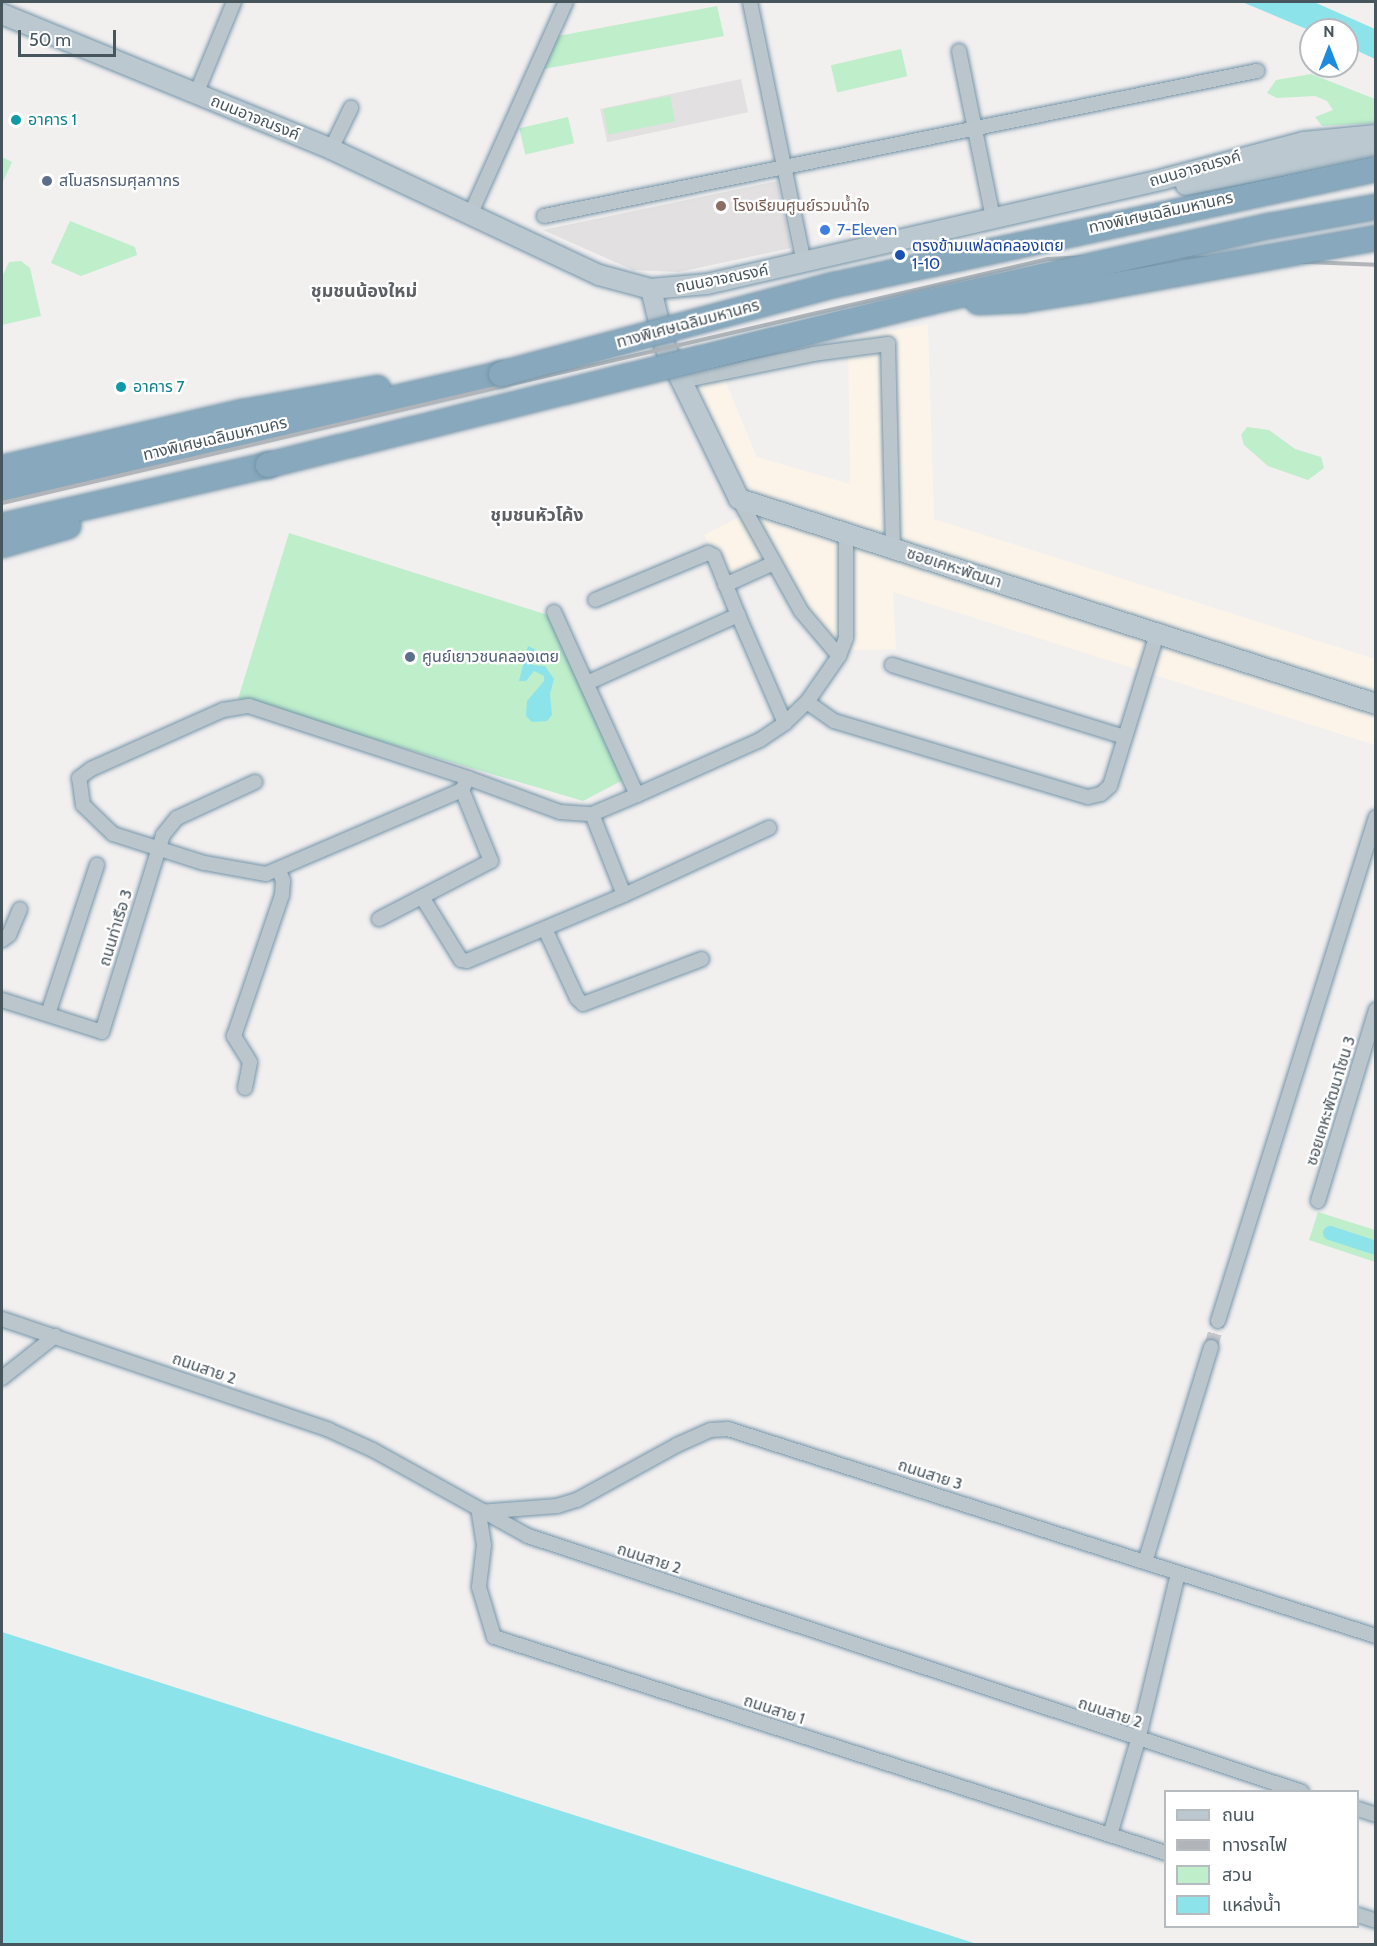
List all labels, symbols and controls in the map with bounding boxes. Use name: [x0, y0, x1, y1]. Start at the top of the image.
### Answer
scale bar: [21, 18, 118, 56]
north arrow: [1299, 18, 1359, 78]
text: N: [1323, 22, 1335, 41]
text: 50 m: [29, 29, 71, 51]
street label: ถนนอาจณรงค์: [208, 91, 302, 145]
place label: อาคาร 1: [28, 110, 77, 130]
marker: อาคาร 1: [9, 113, 23, 127]
street label: ถนนอาจณรงค์: [1147, 147, 1243, 191]
place label: สโมสรกรมศุลกากร: [59, 171, 180, 191]
marker: สโมสรกรมศุลกากร: [40, 174, 54, 188]
street label: ทางพิเศษเฉลิมมหานคร: [1087, 188, 1235, 238]
place label: โรงเรียนศูนย์รวมน้ำใจ: [733, 196, 870, 216]
marker: โรงเรียนศูนย์รวมน้ำใจ: [714, 199, 728, 213]
place label: 7-Eleven: [837, 220, 897, 240]
marker: 7-Eleven: [818, 223, 832, 237]
place label: ตรงข้ามแฟลตคลองเตย 1-10: [912, 236, 1064, 274]
marker: ตรงข้ามแฟลตคลองเตย 1-10: [893, 248, 907, 262]
street label: ถนนอาจณรงค์: [674, 261, 770, 297]
district label: ชุมชนน้องใหม่: [311, 280, 417, 302]
street label: ทางพิเศษเฉลิมมหานคร: [614, 296, 762, 352]
place label: อาคาร 7: [133, 377, 184, 397]
marker: อาคาร 7: [114, 380, 128, 394]
street label: ทางพิเศษเฉลิมมหานคร: [141, 413, 289, 465]
district label: ชุมชนหัวโค้ง: [490, 504, 584, 526]
street label: ซอยเคหะพัฒนา: [904, 544, 1004, 592]
place label: ศูนย์เยาวชนคลองเตย: [422, 647, 559, 667]
marker: ศูนย์เยาวชนคลองเตย: [403, 650, 417, 664]
street label: ถนนท่าเรือ 3: [95, 887, 137, 969]
street label: ซอยเคหะพัฒนาโซน 3: [1302, 1034, 1360, 1168]
street label: ถนนสาย 2: [169, 1349, 239, 1389]
street label: ถนนสาย 3: [895, 1456, 965, 1494]
street label: ถนนสาย 2: [614, 1540, 684, 1578]
street label: ถนนสาย 1: [741, 1691, 807, 1729]
street label: ถนนสาย 2: [1075, 1694, 1145, 1732]
legend: [1164, 1790, 1359, 1928]
text: ถนน: [1222, 1804, 1255, 1826]
text: ทางรถไฟ: [1222, 1834, 1287, 1856]
text: สวน: [1222, 1864, 1252, 1886]
text: แหล่งน้ำ: [1222, 1894, 1281, 1916]

